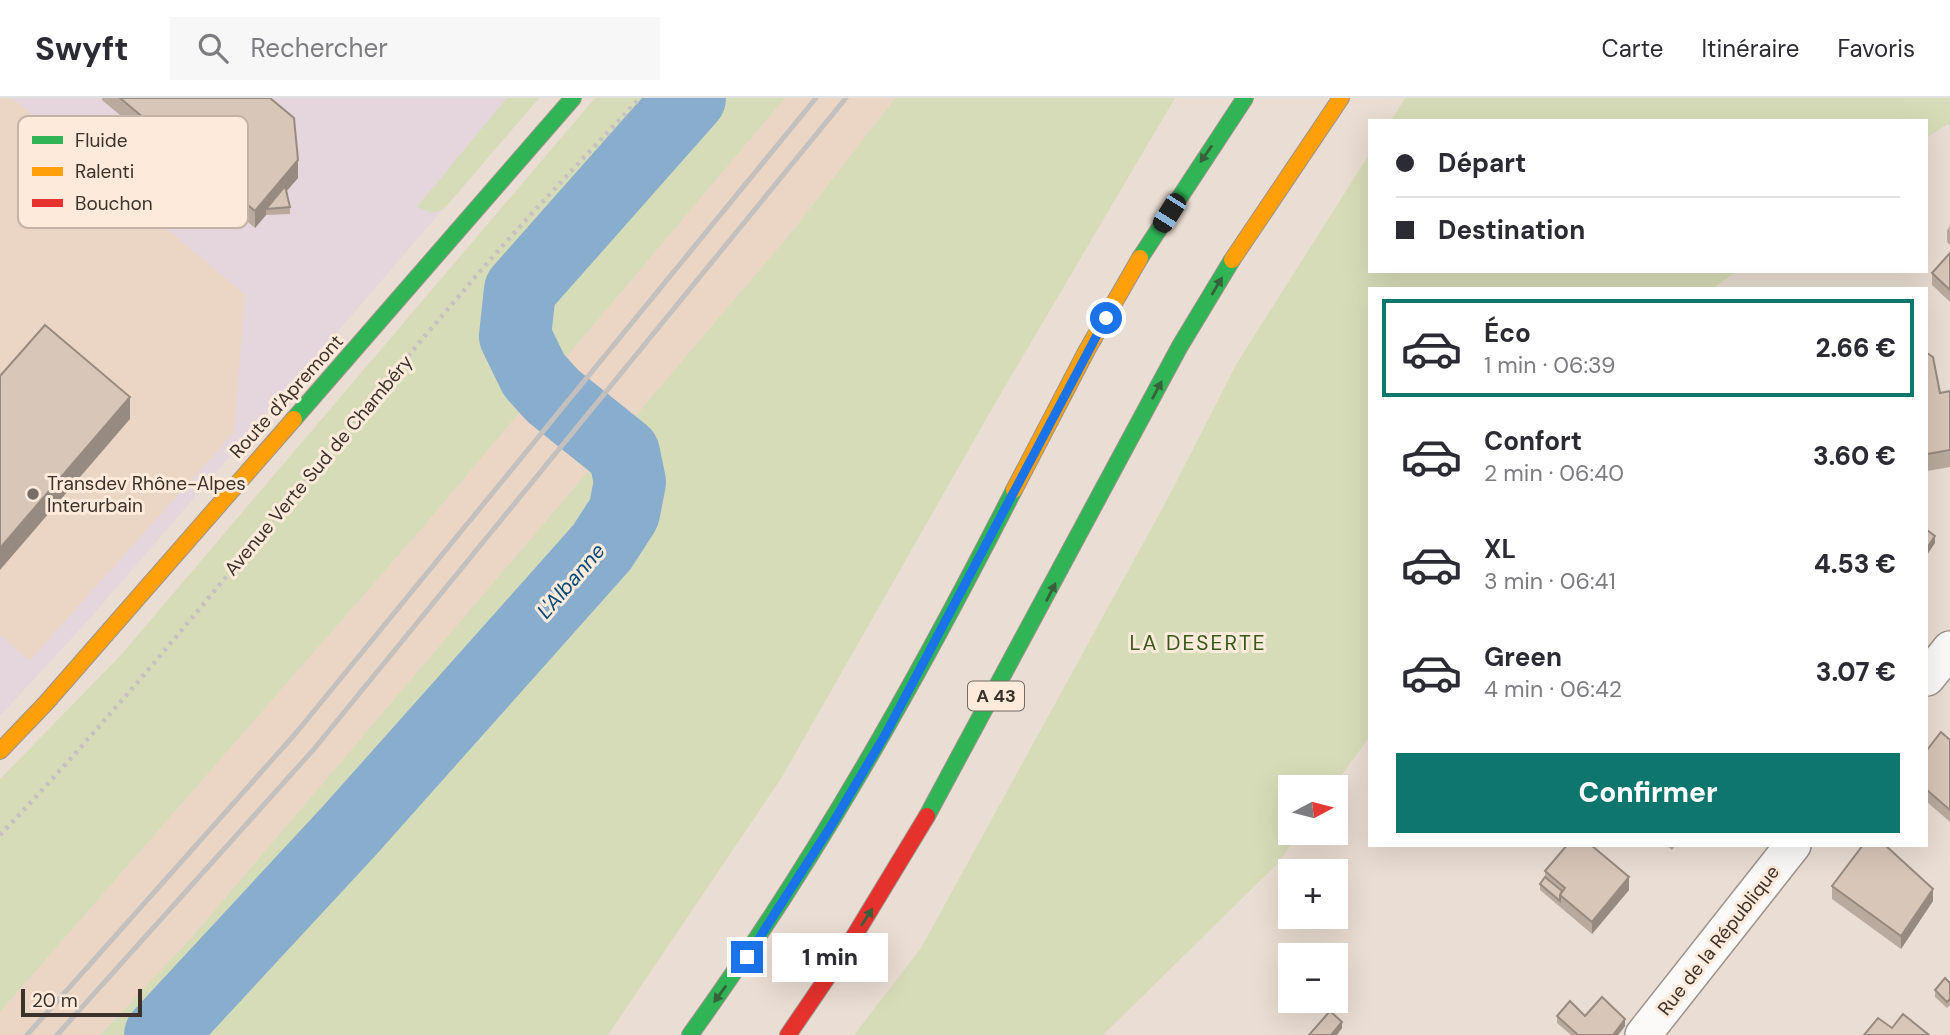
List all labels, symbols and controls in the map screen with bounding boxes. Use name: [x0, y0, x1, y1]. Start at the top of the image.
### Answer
search box: [170, 17, 660, 80]
text: Swyft: [35, 27, 128, 70]
icon: search: [194, 29, 232, 67]
text: Rechercher: [250, 31, 388, 65]
text: Carte: [1602, 33, 1663, 64]
text: Itinéraire: [1701, 33, 1799, 64]
text: Favoris: [1837, 33, 1915, 64]
legend: [18, 116, 248, 228]
text: Fluide: [75, 128, 128, 153]
one-way arrow: [1199, 145, 1213, 163]
text: Départ: [1438, 146, 1526, 180]
text: Ralenti: [75, 159, 134, 184]
car: [1149, 190, 1190, 236]
text: Bouchon: [75, 191, 153, 216]
text: Destination: [1438, 213, 1585, 247]
one-way arrow: [1210, 276, 1223, 295]
route start: [1090, 302, 1122, 334]
text: Éco: [1484, 316, 1531, 350]
icon: car: [1400, 317, 1463, 380]
street label: Route d'Apremont: [224, 329, 349, 463]
text: 2.66 €: [1815, 331, 1896, 365]
street label: Avenue Verte Sud de Chambéry: [219, 349, 418, 581]
text: 1 min · 06:39: [1484, 350, 1616, 380]
one-way arrow: [1151, 380, 1162, 400]
text: Confort: [1484, 424, 1582, 458]
icon: car: [1400, 425, 1463, 488]
text: 3.60 €: [1813, 439, 1896, 473]
text: 2 min · 06:40: [1484, 458, 1624, 488]
place label: Transdev Rhône-Alpes Interurbain: [47, 471, 246, 518]
marker: Transdev Rhône-Alpes Interurbain: [25, 486, 41, 502]
text: XL: [1484, 532, 1516, 566]
icon: car: [1400, 533, 1463, 596]
water label: L'Albanne: [531, 537, 611, 624]
text: 4.53 €: [1814, 547, 1896, 581]
text: 3 min · 06:41: [1484, 566, 1616, 596]
one-way arrow: [1046, 582, 1057, 602]
district label: LA DESERTE: [1129, 629, 1267, 657]
text: Green: [1484, 640, 1562, 674]
icon: car: [1400, 641, 1463, 704]
text: 3.07 €: [1816, 655, 1896, 689]
text: 4 min · 06:42: [1484, 674, 1622, 704]
road number: A 43: [968, 682, 1024, 710]
button: Confirmer: [1396, 753, 1900, 833]
north arrow: [1278, 775, 1348, 845]
map controls: [1278, 775, 1348, 1013]
button: +: [1278, 859, 1348, 929]
street label: Rue de la République: [1652, 860, 1785, 1020]
one-way arrow: [860, 908, 873, 927]
callout: 1 min: [772, 932, 887, 982]
route end: [731, 941, 763, 973]
text: 1 min: [802, 942, 858, 972]
button: −: [1278, 943, 1348, 1013]
one-way arrow: [713, 984, 728, 1002]
scale bar: [21, 986, 142, 1018]
text: 20 m: [32, 988, 78, 1013]

